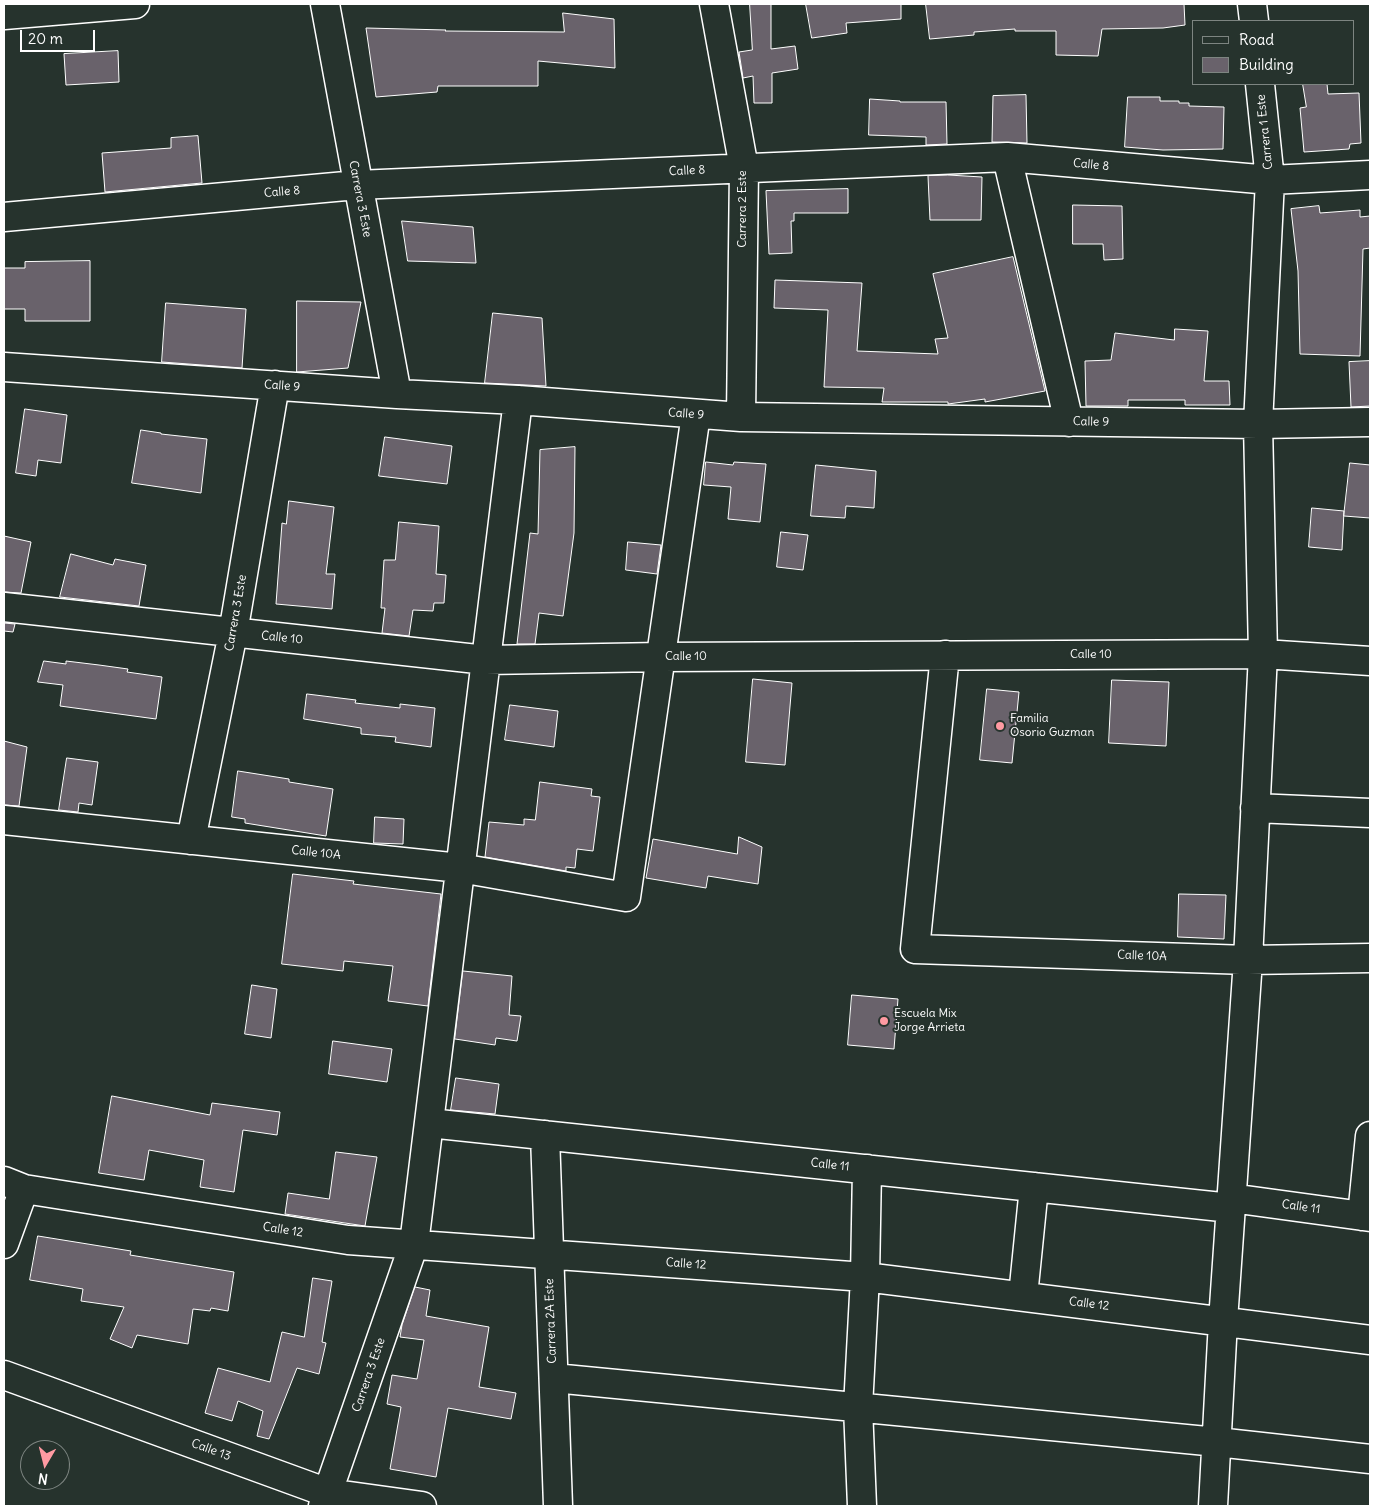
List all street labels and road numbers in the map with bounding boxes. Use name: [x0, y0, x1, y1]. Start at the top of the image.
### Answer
street label: Carrera 1 Este: [1254, 94, 1276, 170]
street label: Calle 8: [1072, 156, 1110, 174]
street label: Carrera 3 Este: [346, 160, 374, 238]
street label: Calle 8: [669, 163, 705, 179]
street label: Carrera 2 Este: [736, 170, 750, 248]
street label: Calle 8: [263, 183, 301, 201]
street label: Calle 9: [263, 378, 301, 394]
street label: Calle 9: [667, 406, 705, 422]
street label: Calle 9: [1073, 414, 1109, 430]
street label: Carrera 3 Este: [222, 574, 250, 652]
street label: Calle 10: [260, 629, 304, 647]
street label: Calle 10: [1070, 648, 1112, 662]
street label: Calle 10: [665, 650, 707, 664]
street label: Calle 10A: [291, 843, 341, 863]
street label: Calle 10A: [1117, 948, 1167, 964]
street label: Calle 11: [810, 1156, 850, 1174]
street label: Calle 11: [1281, 1197, 1321, 1217]
street label: Calle 12: [262, 1220, 304, 1240]
street label: Calle 12: [665, 1255, 707, 1273]
street label: Carrera 2A Este: [542, 1278, 560, 1364]
street label: Calle 12: [1068, 1294, 1110, 1314]
street label: Carrera 3 Este: [350, 1336, 388, 1414]
street label: Calle 13: [189, 1436, 233, 1464]

